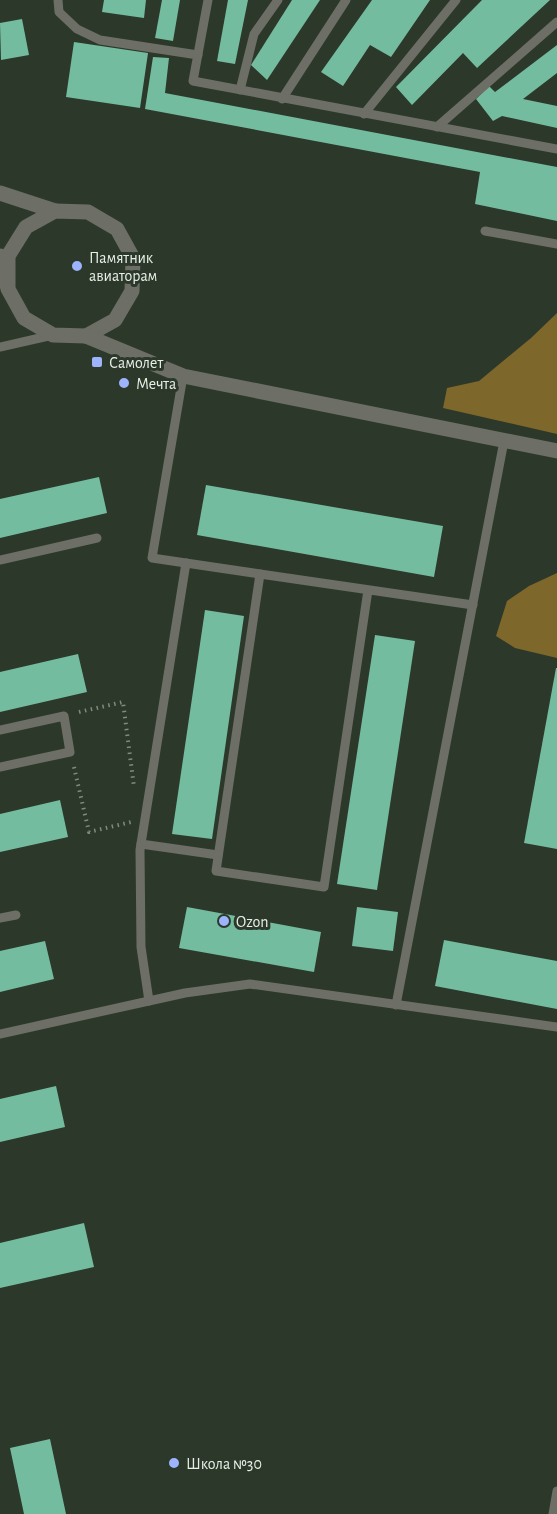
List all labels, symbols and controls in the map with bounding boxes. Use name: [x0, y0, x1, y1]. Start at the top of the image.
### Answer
place label: Памятник авиаторам: [89, 250, 157, 284]
marker: Памятник авиаторам: [70, 259, 84, 273]
marker: Самолет: [90, 355, 104, 369]
place label: Самолет: [109, 355, 163, 371]
marker: Мечта: [117, 376, 131, 390]
place label: Мечта: [136, 376, 176, 392]
marker: Ozon: [217, 914, 231, 928]
place label: Ozon: [236, 914, 268, 930]
marker: Школа №30: [167, 1456, 181, 1470]
place label: Школа №30: [186, 1456, 262, 1472]

